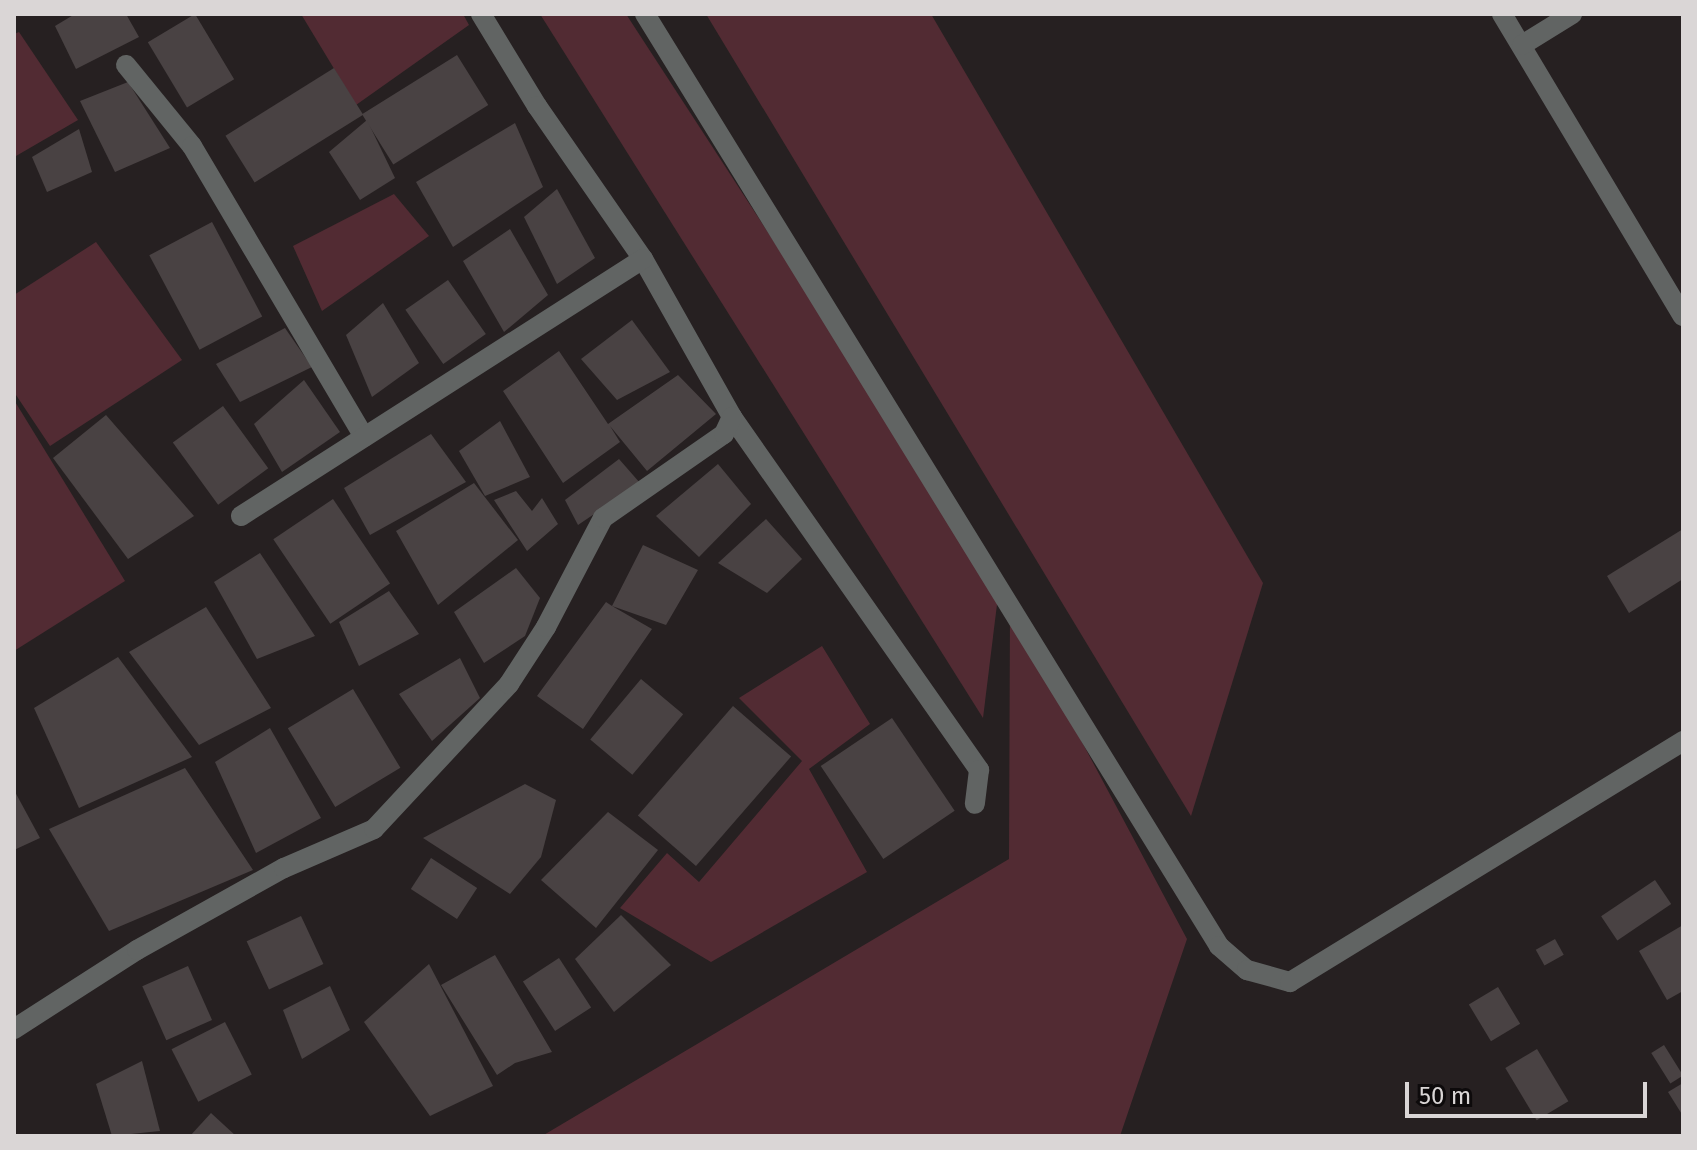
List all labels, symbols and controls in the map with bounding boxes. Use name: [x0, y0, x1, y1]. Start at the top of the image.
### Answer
scale bar: [1409, 1066, 1651, 1116]
text: 50 m: [1419, 1082, 1471, 1110]

